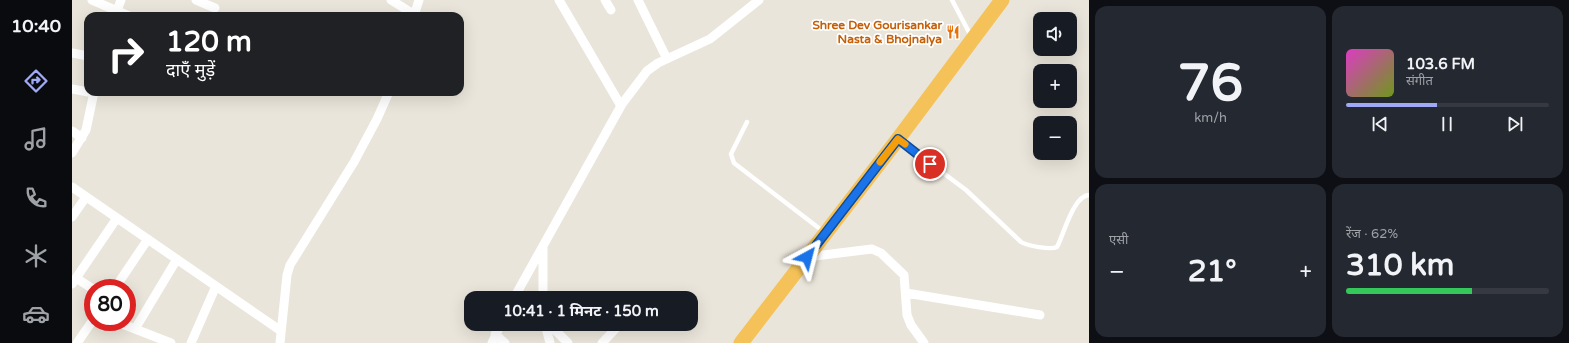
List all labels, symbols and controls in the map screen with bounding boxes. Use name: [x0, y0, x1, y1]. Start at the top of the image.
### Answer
map controls: [1033, 12, 1077, 160]
button: sound: [1033, 12, 1077, 56]
text: 10:40: [11, 15, 61, 37]
place label: Shree Dev Gourisankar Nasta & Bhojnalya: [812, 18, 942, 47]
restaurant icon: Shree Dev Gourisankar Nasta & Bhojnalya: [945, 24, 961, 40]
text: 120 m: [166, 25, 252, 59]
icon: right: [100, 28, 152, 80]
text: 76: [1178, 52, 1243, 115]
text: 103.6 FM: [1406, 55, 1475, 73]
text: दाएँ मुड़ें: [166, 59, 215, 81]
button: +: [1033, 64, 1077, 108]
icon: directions: [22, 67, 50, 95]
text: संगीत: [1406, 73, 1433, 89]
text: km/h: [1194, 110, 1227, 126]
icon: previous: [1369, 113, 1391, 135]
icon: pause: [1436, 113, 1458, 135]
icon: next: [1504, 113, 1526, 135]
button: −: [1033, 116, 1077, 160]
icon: music: [22, 125, 50, 153]
pin: [913, 147, 947, 181]
icon: arrive: [919, 153, 941, 175]
icon: phone: [22, 184, 50, 212]
text: रेंज · 62%: [1346, 226, 1398, 242]
text: एसी: [1109, 232, 1128, 248]
position arrow: [786, 236, 828, 278]
icon: climate: [22, 242, 50, 270]
text: 310 km: [1346, 247, 1454, 284]
text: 21°: [1188, 253, 1237, 290]
text: −: [1109, 259, 1125, 285]
text: +: [1300, 259, 1312, 285]
speed limit sign: 80: [84, 279, 136, 331]
icon: car: [22, 300, 50, 328]
text: 10:41 · 1 मिनट · 150 m: [503, 302, 659, 320]

